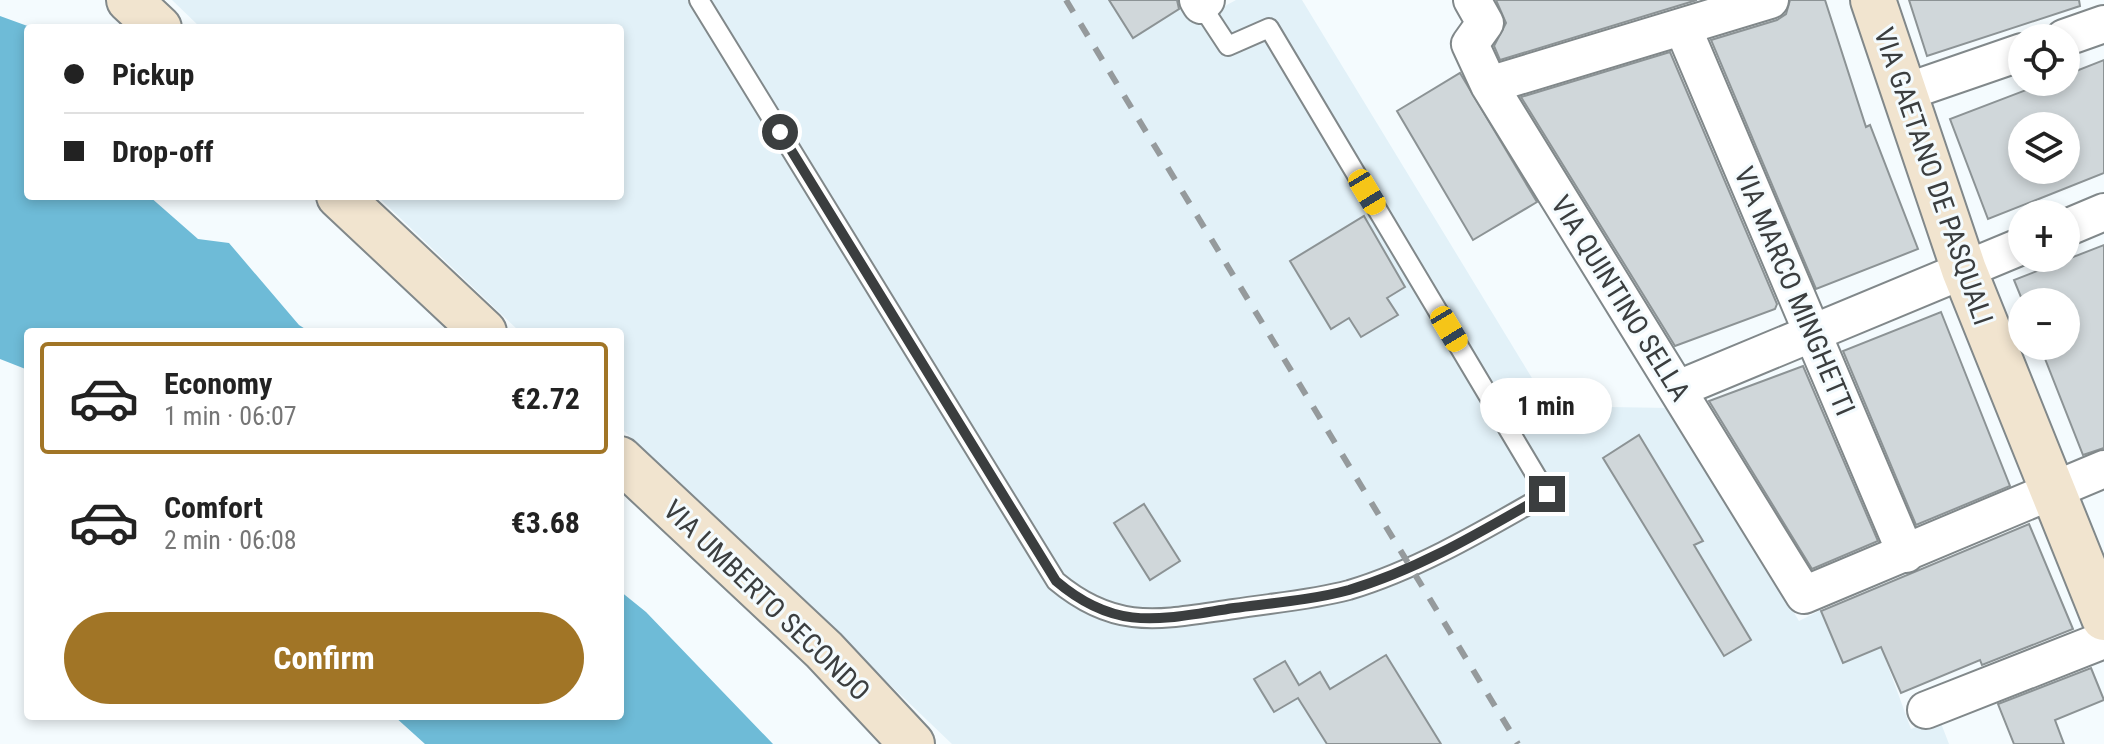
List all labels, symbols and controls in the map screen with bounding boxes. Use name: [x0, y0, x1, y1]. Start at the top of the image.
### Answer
street label: VIA GAETANO DE PASQUALI: [1867, 23, 2000, 329]
map controls: [2008, 24, 2080, 360]
button: locate: [2008, 24, 2080, 96]
text: Pickup: [112, 57, 194, 92]
button: layers: [2008, 112, 2080, 184]
route start: [762, 114, 798, 150]
text: Drop-off: [112, 134, 214, 169]
street label: VIA MARCO MINGHETTI: [1727, 162, 1862, 421]
car: [1344, 165, 1390, 219]
street label: VIA QUINTINO SELLA: [1544, 190, 1697, 407]
button: +: [2008, 200, 2080, 272]
button: −: [2008, 288, 2080, 360]
car: [1426, 302, 1472, 356]
icon: car: [68, 362, 140, 434]
text: Economy: [164, 366, 272, 401]
callout: 1 min: [1481, 378, 1613, 434]
text: €2.72: [511, 381, 580, 416]
text: 1 min: [1517, 391, 1575, 421]
text: 1 min · 06:07: [164, 401, 297, 431]
route end: [1529, 476, 1565, 512]
icon: car: [68, 486, 140, 558]
text: Comfort: [164, 490, 263, 525]
street label: VIA UMBERTO SECONDO: [657, 493, 877, 707]
text: €3.68: [511, 505, 580, 540]
text: 2 min · 06:08: [164, 525, 297, 555]
button: Confirm: [64, 612, 584, 704]

